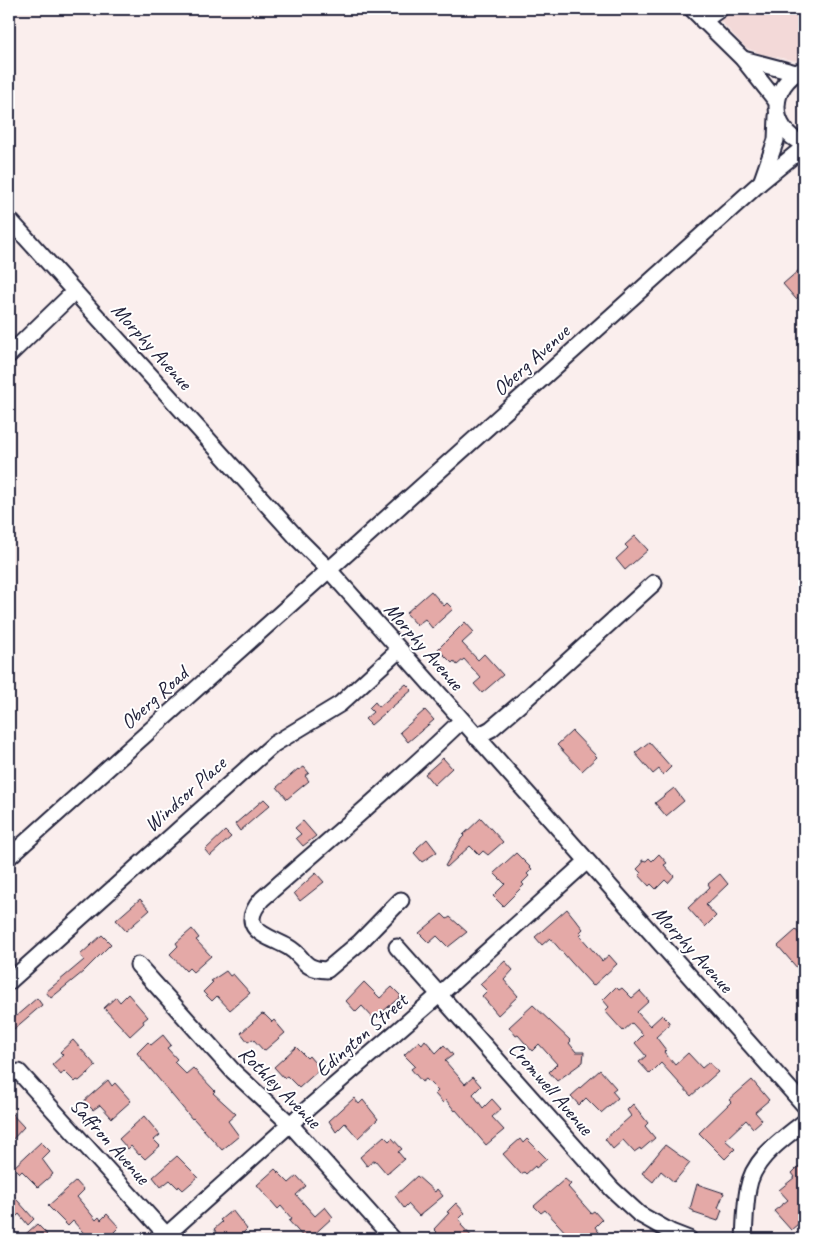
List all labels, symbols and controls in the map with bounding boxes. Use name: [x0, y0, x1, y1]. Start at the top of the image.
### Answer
street label: Morphy Avenue: [106, 297, 199, 396]
street label: Oberg Avenue: [487, 317, 577, 401]
street label: Morphy Avenue: [379, 597, 470, 696]
street label: Oberg Road: [115, 658, 196, 735]
street label: Windsor Place: [139, 749, 233, 838]
street label: Morphy Avenue: [647, 900, 740, 999]
street label: Edington Street: [309, 986, 414, 1082]
street label: Cromwell Avenue: [503, 1036, 600, 1141]
street label: Rothley Avenue: [233, 1040, 327, 1134]
street label: Saffron Avenue: [64, 1092, 156, 1190]

